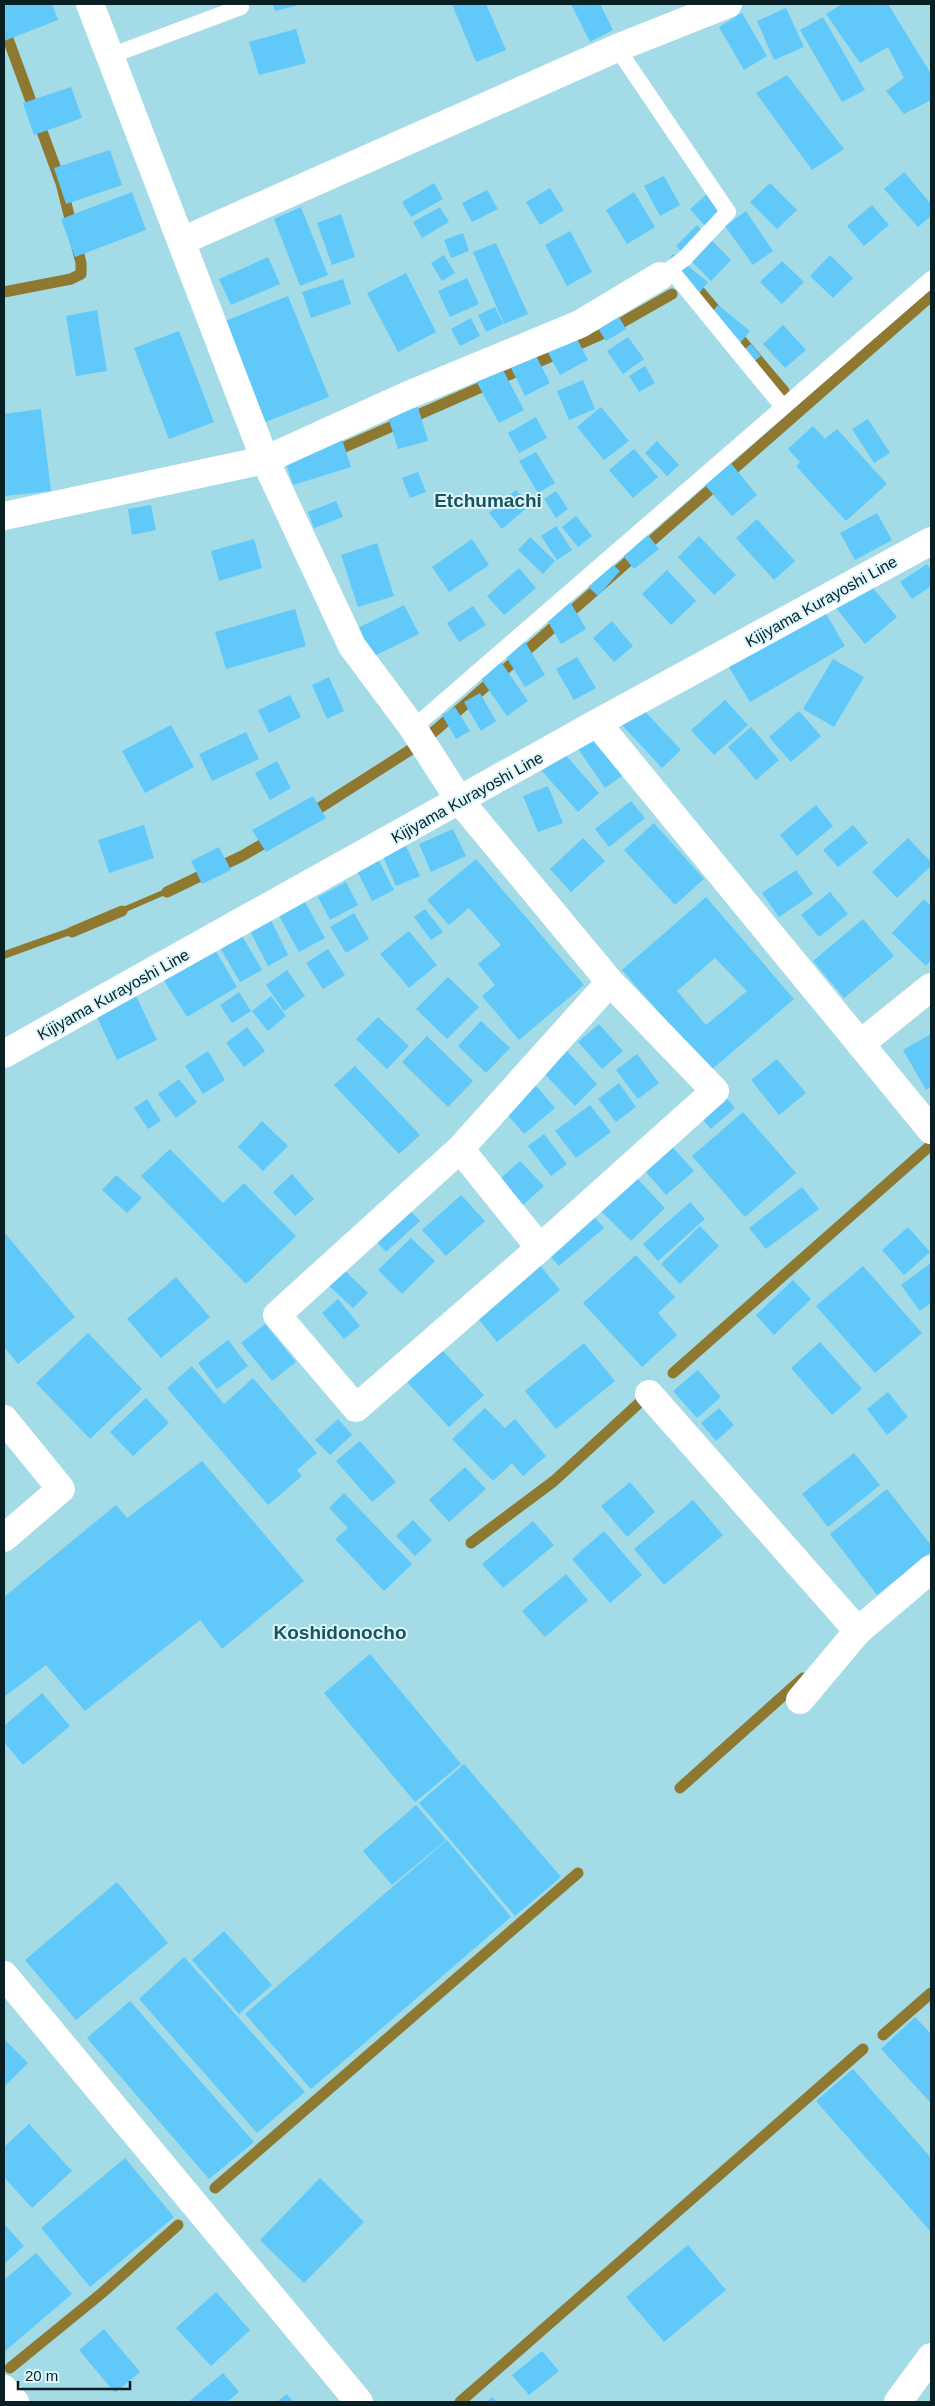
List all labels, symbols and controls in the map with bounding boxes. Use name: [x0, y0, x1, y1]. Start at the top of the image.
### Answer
district label: Etchumachi: [434, 490, 542, 511]
street label: Kijiyama Kurayoshi Line: [742, 553, 900, 650]
street label: Kijiyama Kurayoshi Line: [388, 749, 546, 846]
street label: Kijiyama Kurayoshi Line: [34, 946, 192, 1043]
district label: Koshidonocho: [274, 1622, 406, 1643]
scale bar: [18, 2358, 130, 2390]
text: 20 m: [25, 2367, 58, 2384]

